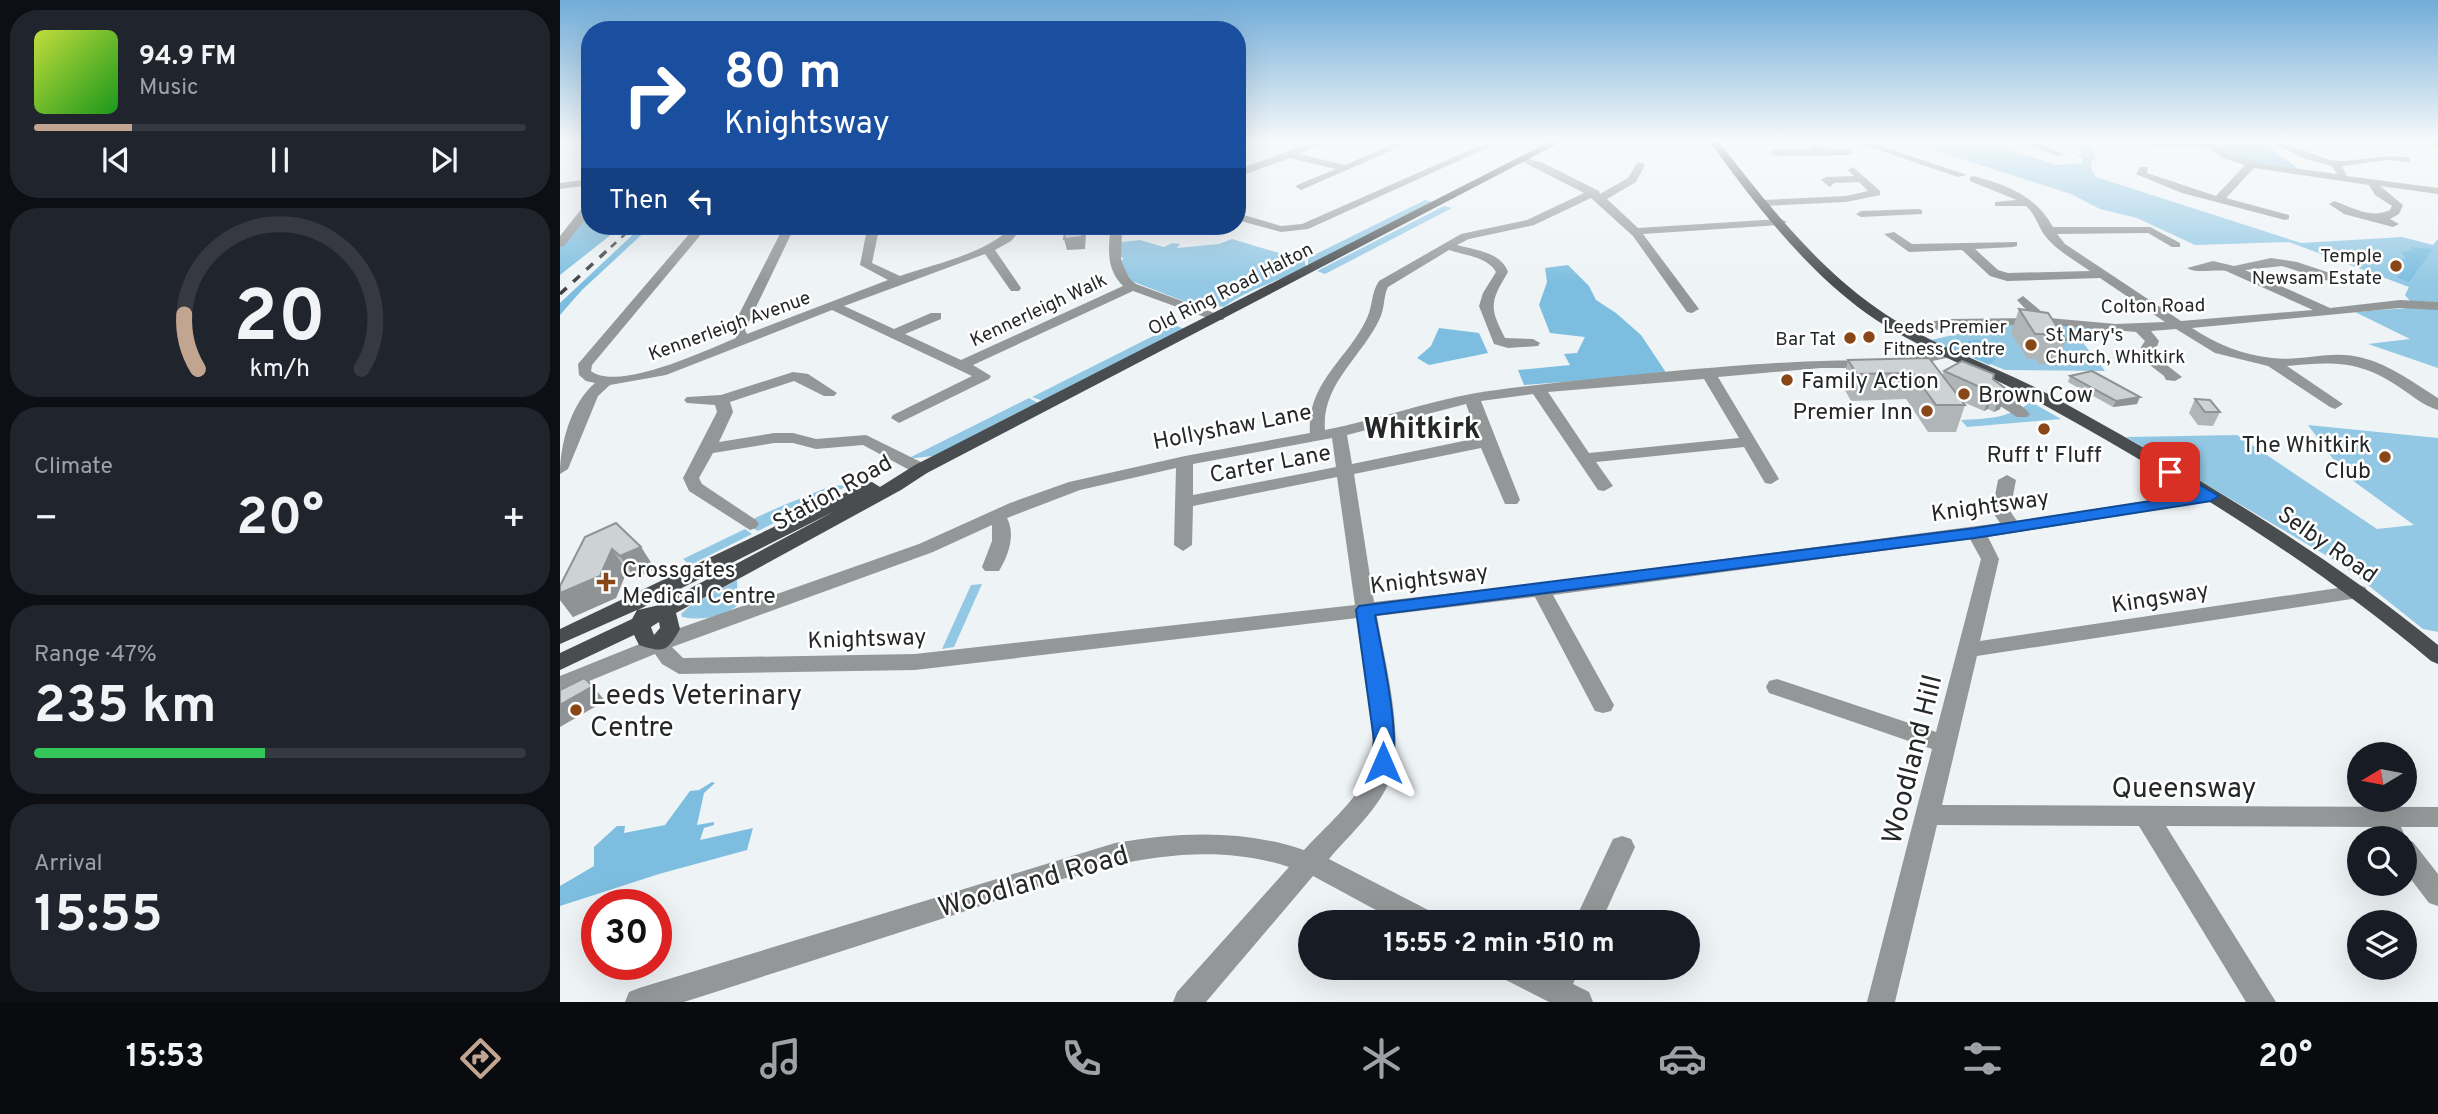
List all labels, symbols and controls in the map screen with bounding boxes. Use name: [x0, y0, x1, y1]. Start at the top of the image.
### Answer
text: 94.9 FM: [139, 41, 236, 74]
text: 80 m: [724, 44, 841, 106]
icon: right: [609, 49, 700, 140]
text: Music: [139, 74, 199, 103]
text: Knightsway: [724, 105, 890, 145]
icon: previous: [97, 141, 135, 179]
icon: pause: [261, 141, 299, 179]
icon: next: [425, 141, 463, 179]
icon: left: [682, 182, 720, 220]
text: Then: [609, 185, 668, 218]
street label: Old Ring Road Halton: [1144, 238, 1317, 342]
place label: Temple Newsam Estate: [2252, 245, 2382, 291]
marker: Temple Newsam Estate: [2388, 258, 2404, 274]
street label: Kennerleigh Walk: [967, 269, 1111, 353]
text: 20: [234, 275, 326, 367]
street label: Kennerleigh Avenue: [645, 286, 814, 367]
street label: Colton Road: [2101, 294, 2206, 320]
place label: Leeds Premier Fitness Centre: [1883, 316, 2007, 362]
place label: St Mary's Church, Whitkirk: [2045, 324, 2185, 370]
place label: Bar Tat: [1775, 328, 1836, 352]
marker: Leeds Premier Fitness Centre: [1861, 329, 1877, 345]
marker: Bar Tat: [1842, 330, 1858, 346]
marker: St Mary's Church, Whitkirk: [2023, 337, 2039, 353]
text: km/h: [250, 353, 310, 385]
place label: Family Action: [1801, 368, 1939, 397]
marker: Family Action: [1779, 372, 1795, 388]
place label: Brown Cow: [1978, 382, 2093, 411]
marker: Brown Cow: [1956, 386, 1972, 402]
street label: Hollyshaw Lane: [1151, 399, 1314, 458]
place label: Premier Inn: [1793, 399, 1913, 428]
marker: Premier Inn: [1919, 403, 1935, 419]
district label: Whitkirk: [1363, 412, 1481, 449]
marker: Ruff t' Fluff: [2036, 421, 2052, 437]
place label: The Whitkirk Club: [2242, 432, 2371, 487]
street label: Carter Lane: [1207, 439, 1334, 491]
place label: Ruff t' Fluff: [1986, 442, 2102, 471]
pin: [2140, 442, 2200, 502]
street label: Station Road: [768, 449, 898, 539]
marker: The Whitkirk Club: [2377, 449, 2393, 465]
text: Climate: [34, 453, 113, 482]
icon: arrive: [2151, 453, 2189, 491]
street label: Knightsway: [1929, 485, 2051, 530]
text: 20°: [236, 487, 324, 553]
text: −: [34, 496, 59, 545]
text: +: [501, 496, 526, 545]
street label: Selby Road: [2271, 501, 2382, 591]
place label: Crossgates Medical Centre: [622, 557, 776, 612]
street label: Knightsway: [1368, 559, 1490, 602]
marker: Crossgates Medical Centre: [596, 572, 616, 592]
street label: Kingsway: [2110, 577, 2211, 621]
street label: Knightsway: [807, 624, 927, 657]
text: Range · 47%: [34, 641, 157, 670]
street label: Woodland Hill: [1876, 671, 1952, 848]
text: 235 km: [34, 675, 216, 741]
place label: Leeds Veterinary Centre: [590, 679, 802, 747]
marker: Leeds Veterinary Centre: [568, 702, 584, 718]
position arrow: [1346, 726, 1420, 800]
north arrow: [2347, 742, 2417, 812]
map controls: [2347, 742, 2417, 980]
street label: Queensway: [2112, 772, 2256, 808]
button: search: [2347, 826, 2417, 896]
street label: Woodland Road: [934, 838, 1133, 927]
text: Arrival: [34, 850, 103, 879]
text: 15:55: [34, 884, 163, 950]
speed limit sign: 30: [581, 889, 672, 980]
button: layers: [2347, 910, 2417, 980]
text: 15:55 · 2 min · 510 m: [1384, 928, 1614, 961]
icon: directions: [456, 1034, 505, 1083]
icon: music: [756, 1034, 805, 1083]
icon: phone: [1057, 1034, 1106, 1083]
icon: climate: [1357, 1034, 1406, 1083]
icon: car: [1658, 1034, 1707, 1083]
icon: filters: [1958, 1034, 2007, 1083]
text: 15:53: [126, 1038, 205, 1078]
text: 20°: [2258, 1038, 2312, 1078]

